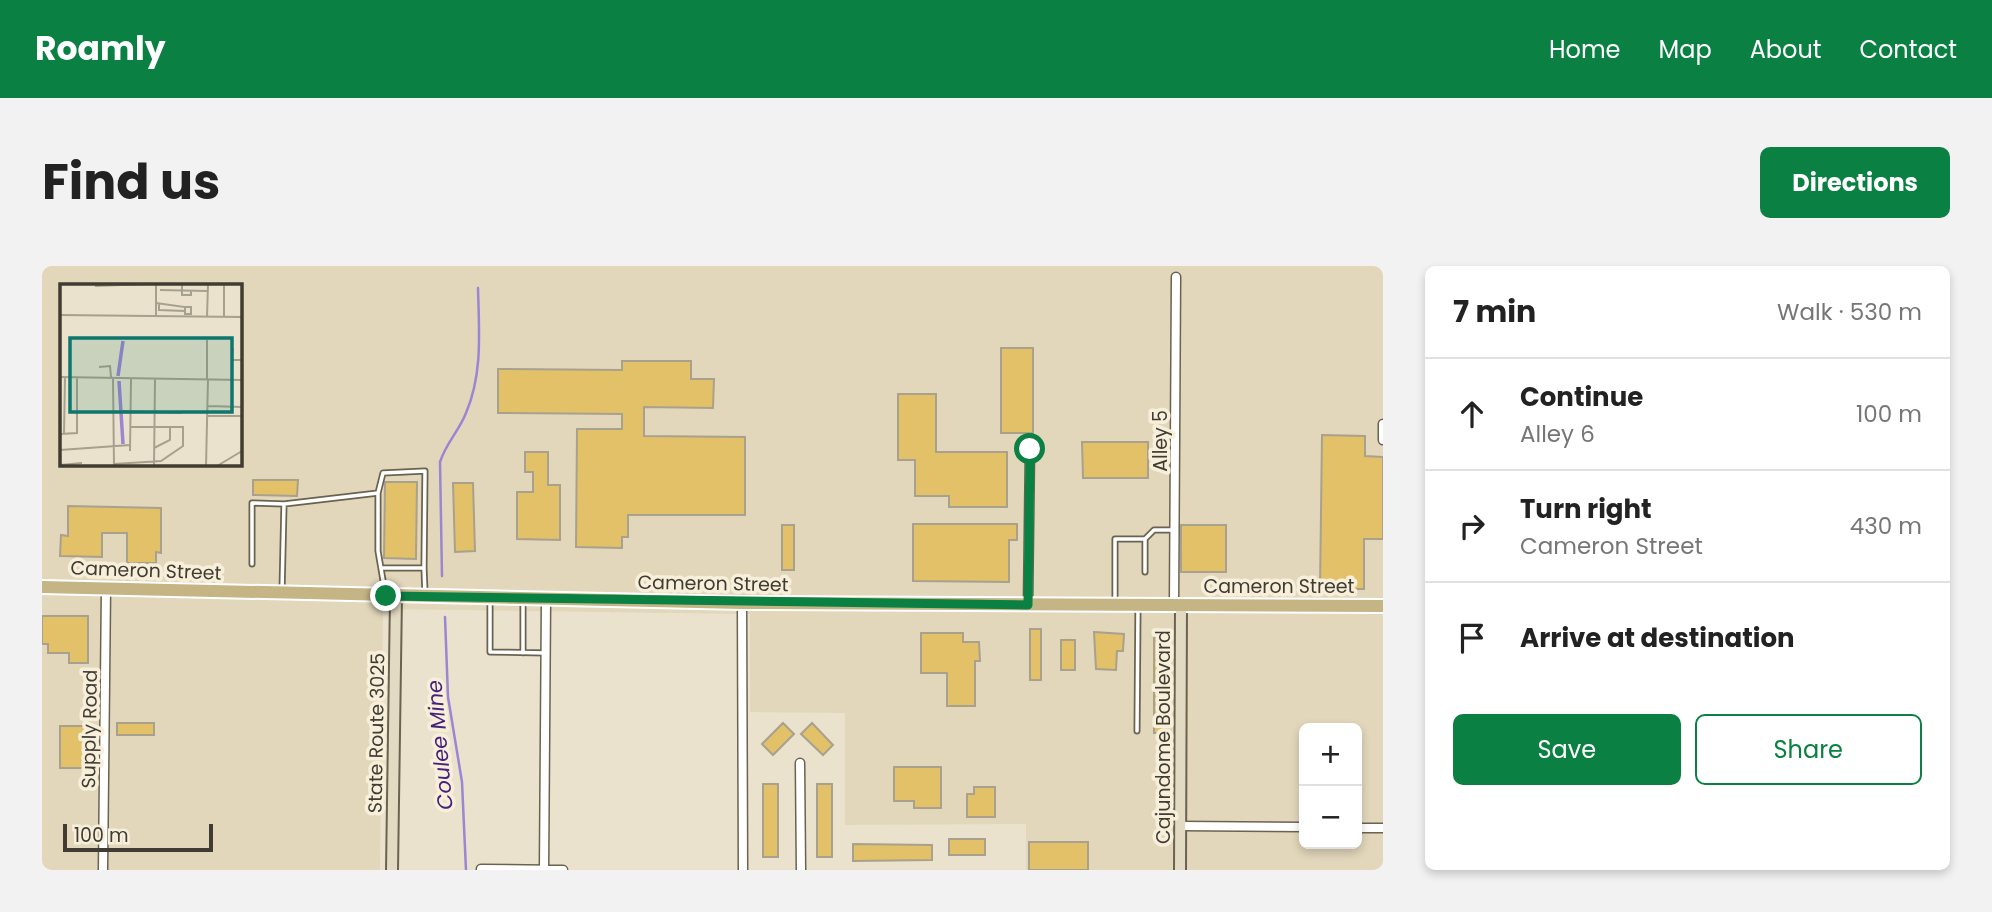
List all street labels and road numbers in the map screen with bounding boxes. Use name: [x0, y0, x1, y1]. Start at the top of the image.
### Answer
street label: Alley 5: [1147, 410, 1174, 472]
street label: Cameron Street: [70, 554, 222, 587]
street label: Cameron Street: [637, 569, 789, 598]
street label: Cameron Street: [1204, 573, 1355, 600]
street label: Cajundome Boulevard: [1150, 630, 1177, 844]
street label: State Route 3025: [362, 653, 391, 813]
street label: Supply Road: [75, 669, 104, 789]

